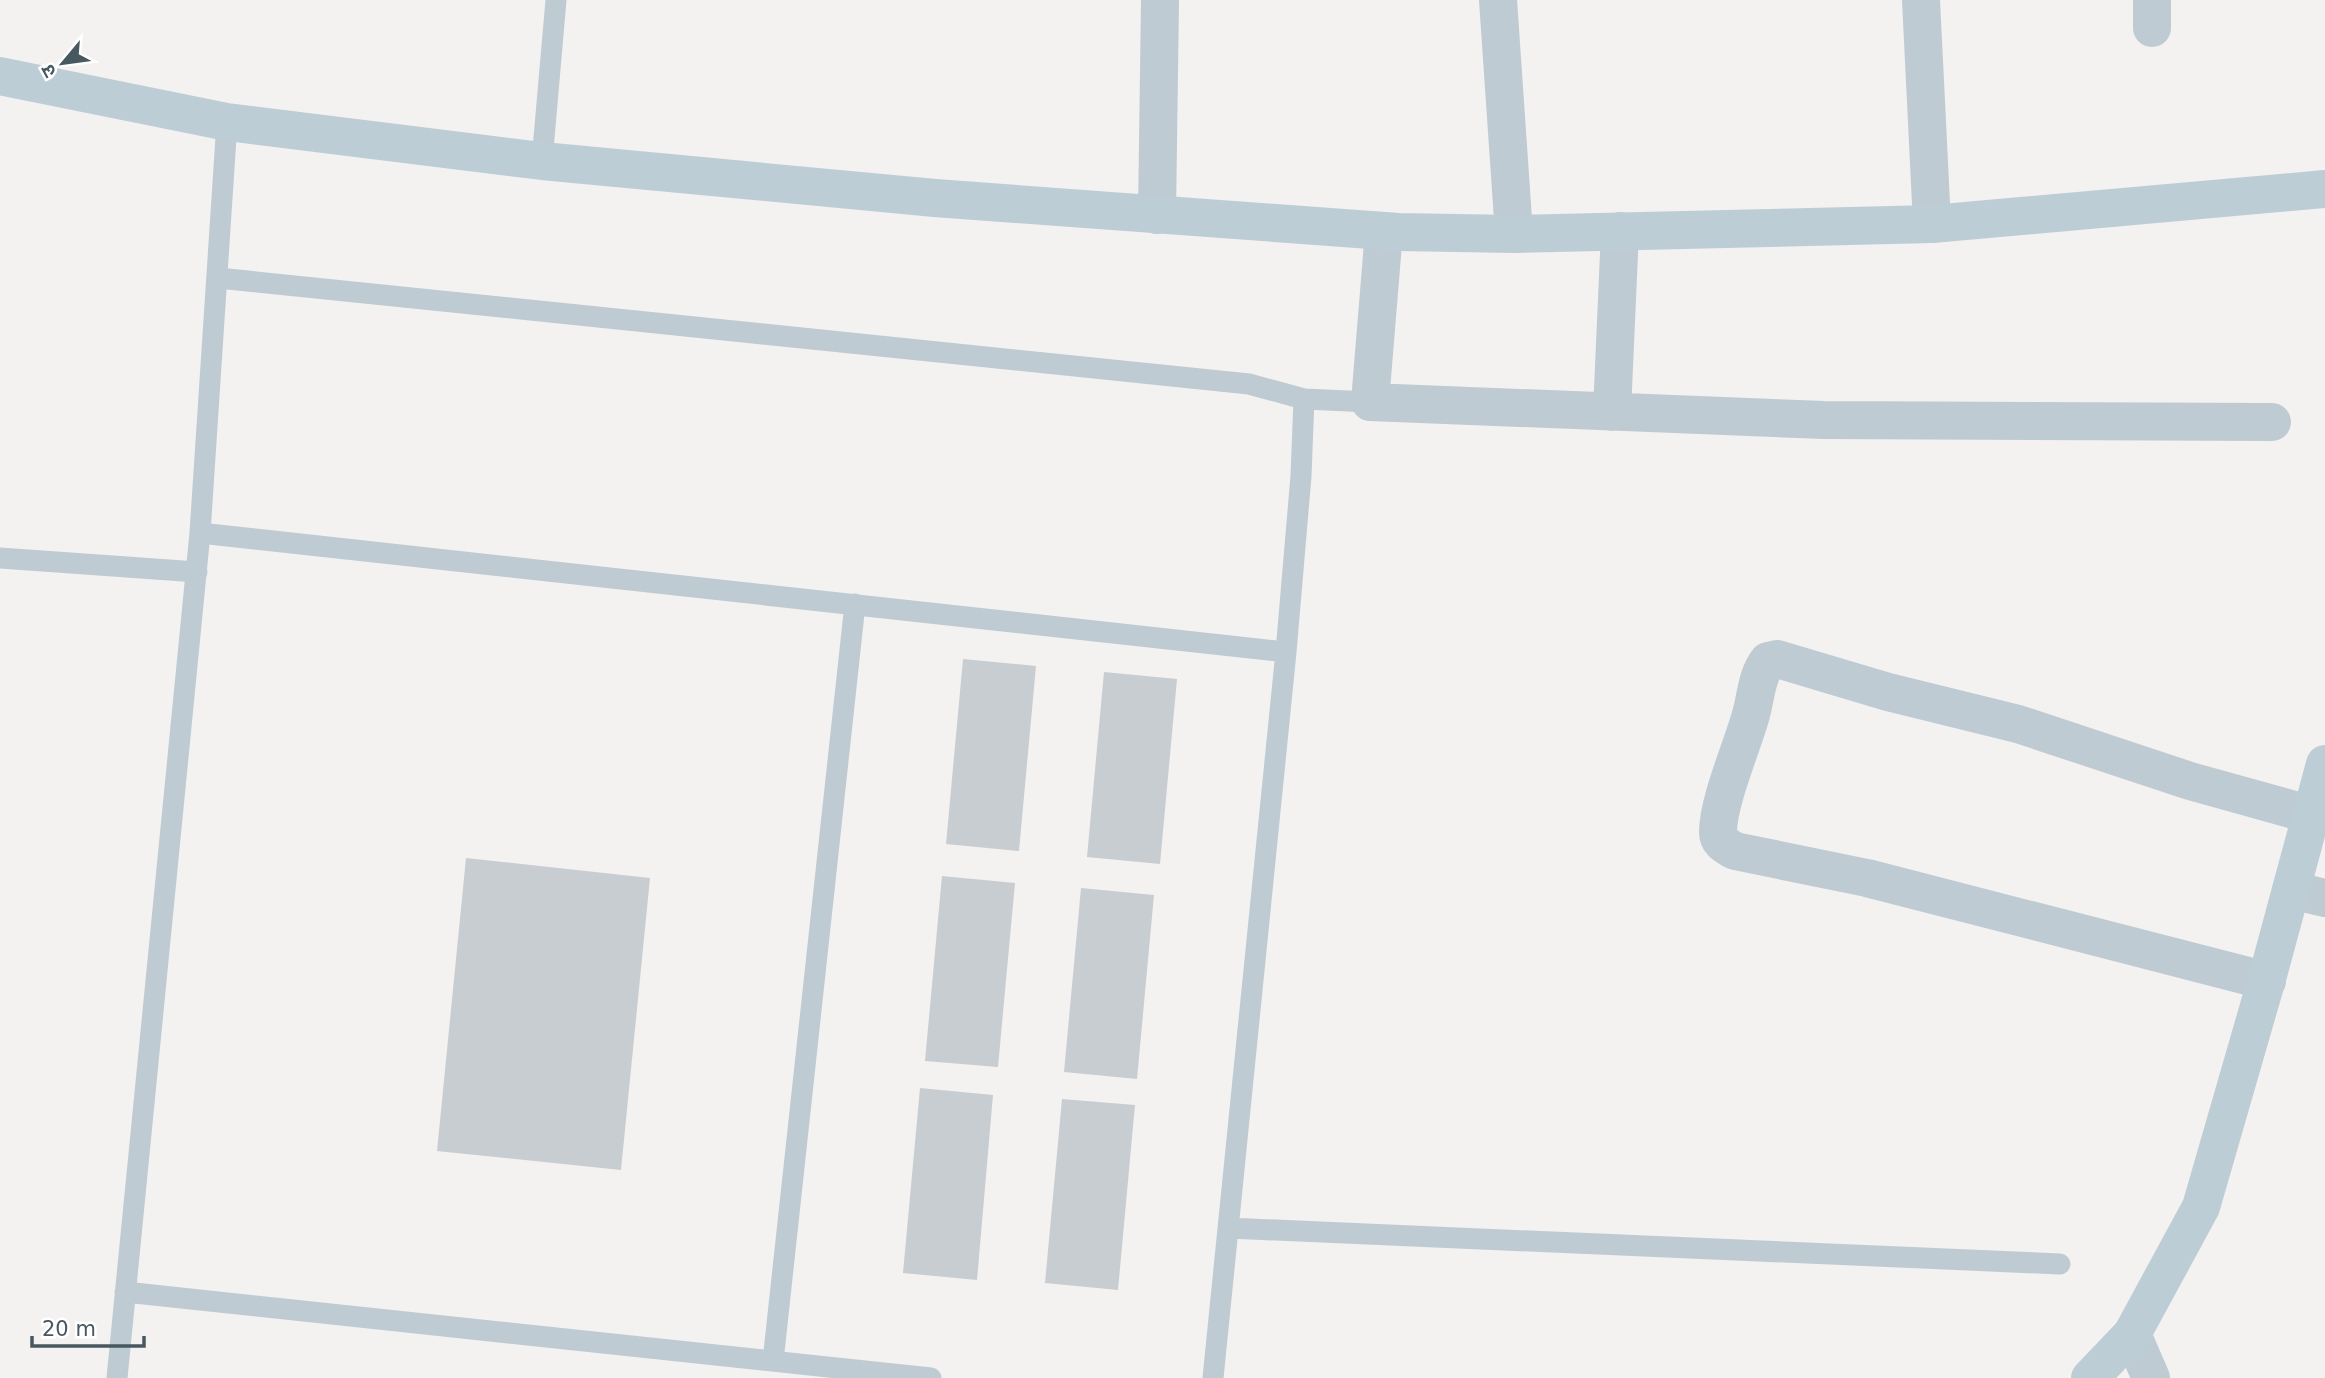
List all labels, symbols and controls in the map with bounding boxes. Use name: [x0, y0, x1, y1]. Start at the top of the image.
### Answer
north arrow: [28, 28, 98, 98]
text: उ: [35, 60, 60, 81]
scale bar: [32, 1304, 144, 1348]
text: 20 m: [42, 1317, 96, 1341]

